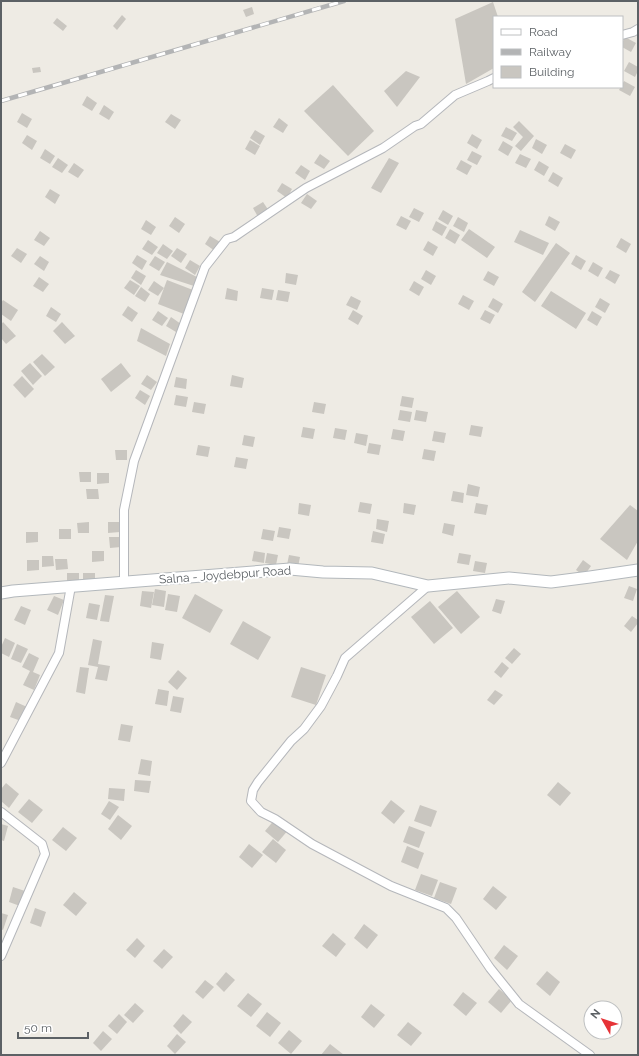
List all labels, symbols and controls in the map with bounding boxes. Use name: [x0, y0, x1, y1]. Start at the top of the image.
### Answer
legend: [493, 16, 623, 88]
text: Road: [529, 25, 558, 39]
text: Railway: [529, 45, 572, 59]
text: Building: [529, 65, 575, 79]
street label: Salna - Joydebpur Road: [158, 563, 292, 587]
north arrow: [583, 1000, 623, 1040]
text: N: [588, 1007, 603, 1021]
scale bar: [18, 1014, 88, 1040]
text: 50 m: [24, 1021, 52, 1035]

